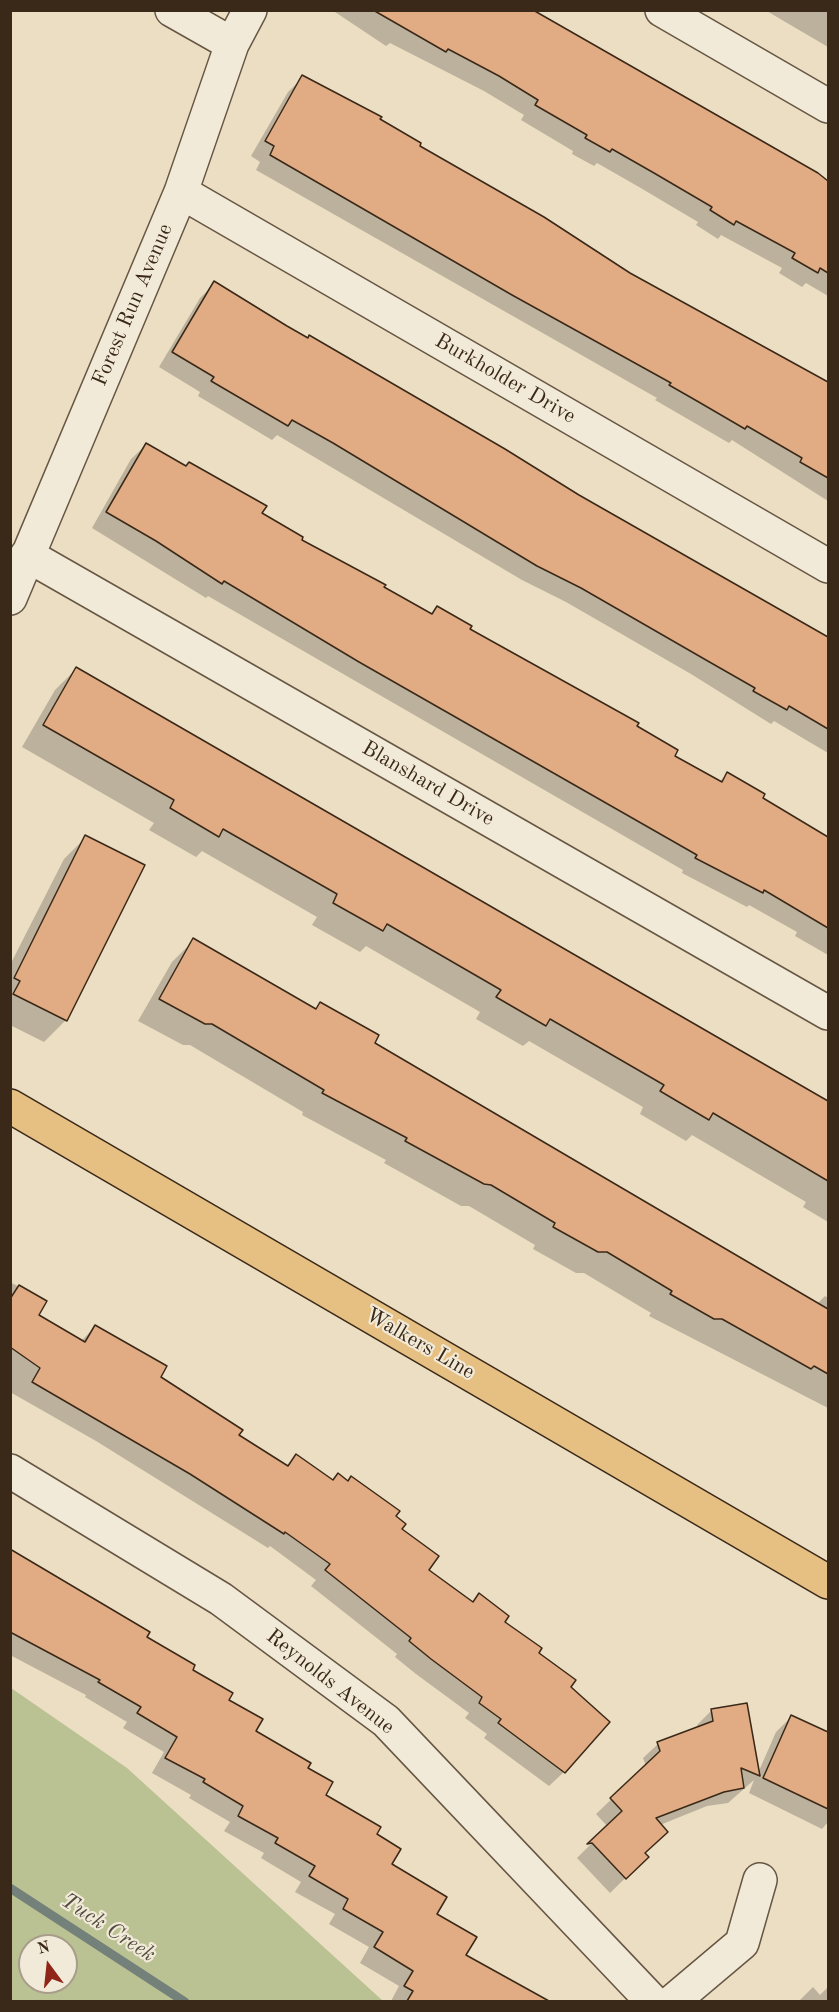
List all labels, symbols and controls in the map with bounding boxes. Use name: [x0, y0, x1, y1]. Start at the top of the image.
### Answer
street label: Forest Run Avenue: [87, 220, 179, 390]
street label: Burkholder Drive: [430, 329, 580, 429]
street label: Blanshard Drive: [357, 736, 499, 832]
street label: Walkers Line: [361, 1303, 479, 1385]
street label: Reynolds Avenue: [261, 1624, 399, 1740]
water label: Tuck Creek: [56, 1888, 160, 1968]
north arrow: [18, 1934, 78, 1994]
text: N: [36, 1939, 52, 1958]

